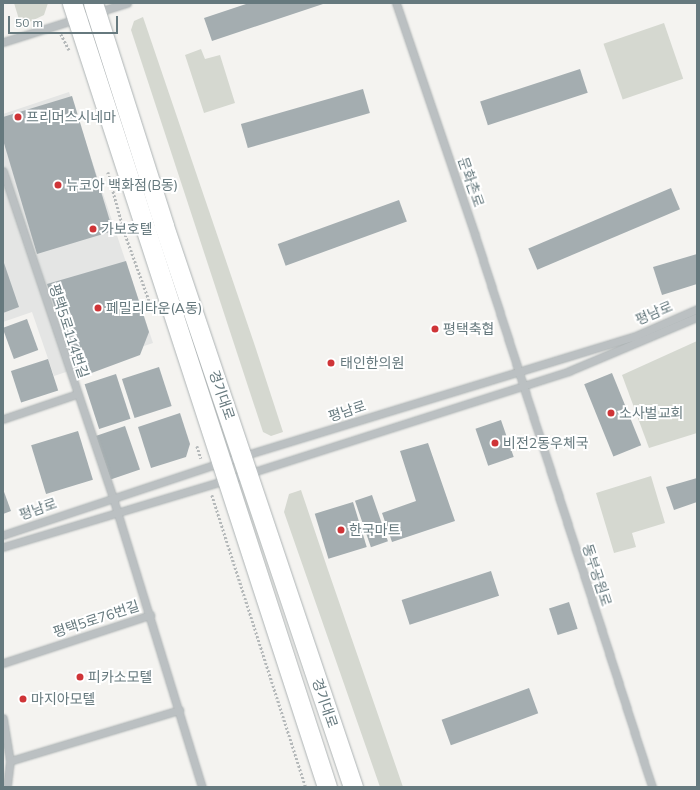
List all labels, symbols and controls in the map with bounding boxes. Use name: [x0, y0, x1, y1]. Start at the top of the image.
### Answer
scale bar: [10, 8, 120, 34]
text: 50 m: [15, 15, 43, 30]
place label: 프리머스시네마: [26, 109, 116, 125]
marker: 프리머스시네마: [13, 112, 23, 122]
street label: 문화촌로: [455, 155, 487, 209]
place label: 뉴코아 백화점(B동): [66, 177, 178, 193]
marker: 뉴코아 백화점(B동): [53, 180, 63, 190]
place label: 가보호텔: [101, 221, 153, 237]
marker: 가보호텔: [88, 224, 98, 234]
street label: 평택5로114번길: [46, 282, 92, 380]
street label: 평남로: [633, 298, 675, 328]
place label: 페밀리타운(A동): [106, 300, 202, 316]
marker: 페밀리타운(A동): [93, 303, 103, 313]
place label: 평택축협: [443, 321, 495, 337]
marker: 평택축협: [430, 324, 440, 334]
place label: 태인한의원: [340, 355, 404, 371]
marker: 태인한의원: [325, 357, 337, 369]
street label: 경기대로: [206, 368, 238, 422]
street label: 평남로: [326, 397, 368, 425]
place label: 소사벌교회: [619, 405, 683, 421]
marker: 소사벌교회: [606, 408, 616, 418]
place label: 비전2동우체국: [503, 435, 589, 451]
marker: 비전2동우체국: [490, 438, 500, 448]
street label: 평남로: [17, 495, 59, 523]
place label: 한국마트: [349, 522, 401, 538]
marker: 한국마트: [336, 525, 346, 535]
street label: 동부공원로: [579, 542, 615, 608]
street label: 평택5로76번길: [51, 597, 141, 641]
place label: 피카소모텔: [88, 669, 152, 685]
marker: 피카소모텔: [75, 672, 85, 682]
street label: 경기대로: [309, 676, 341, 730]
place label: 마지아모텔: [31, 691, 95, 707]
marker: 마지아모텔: [18, 694, 28, 704]

